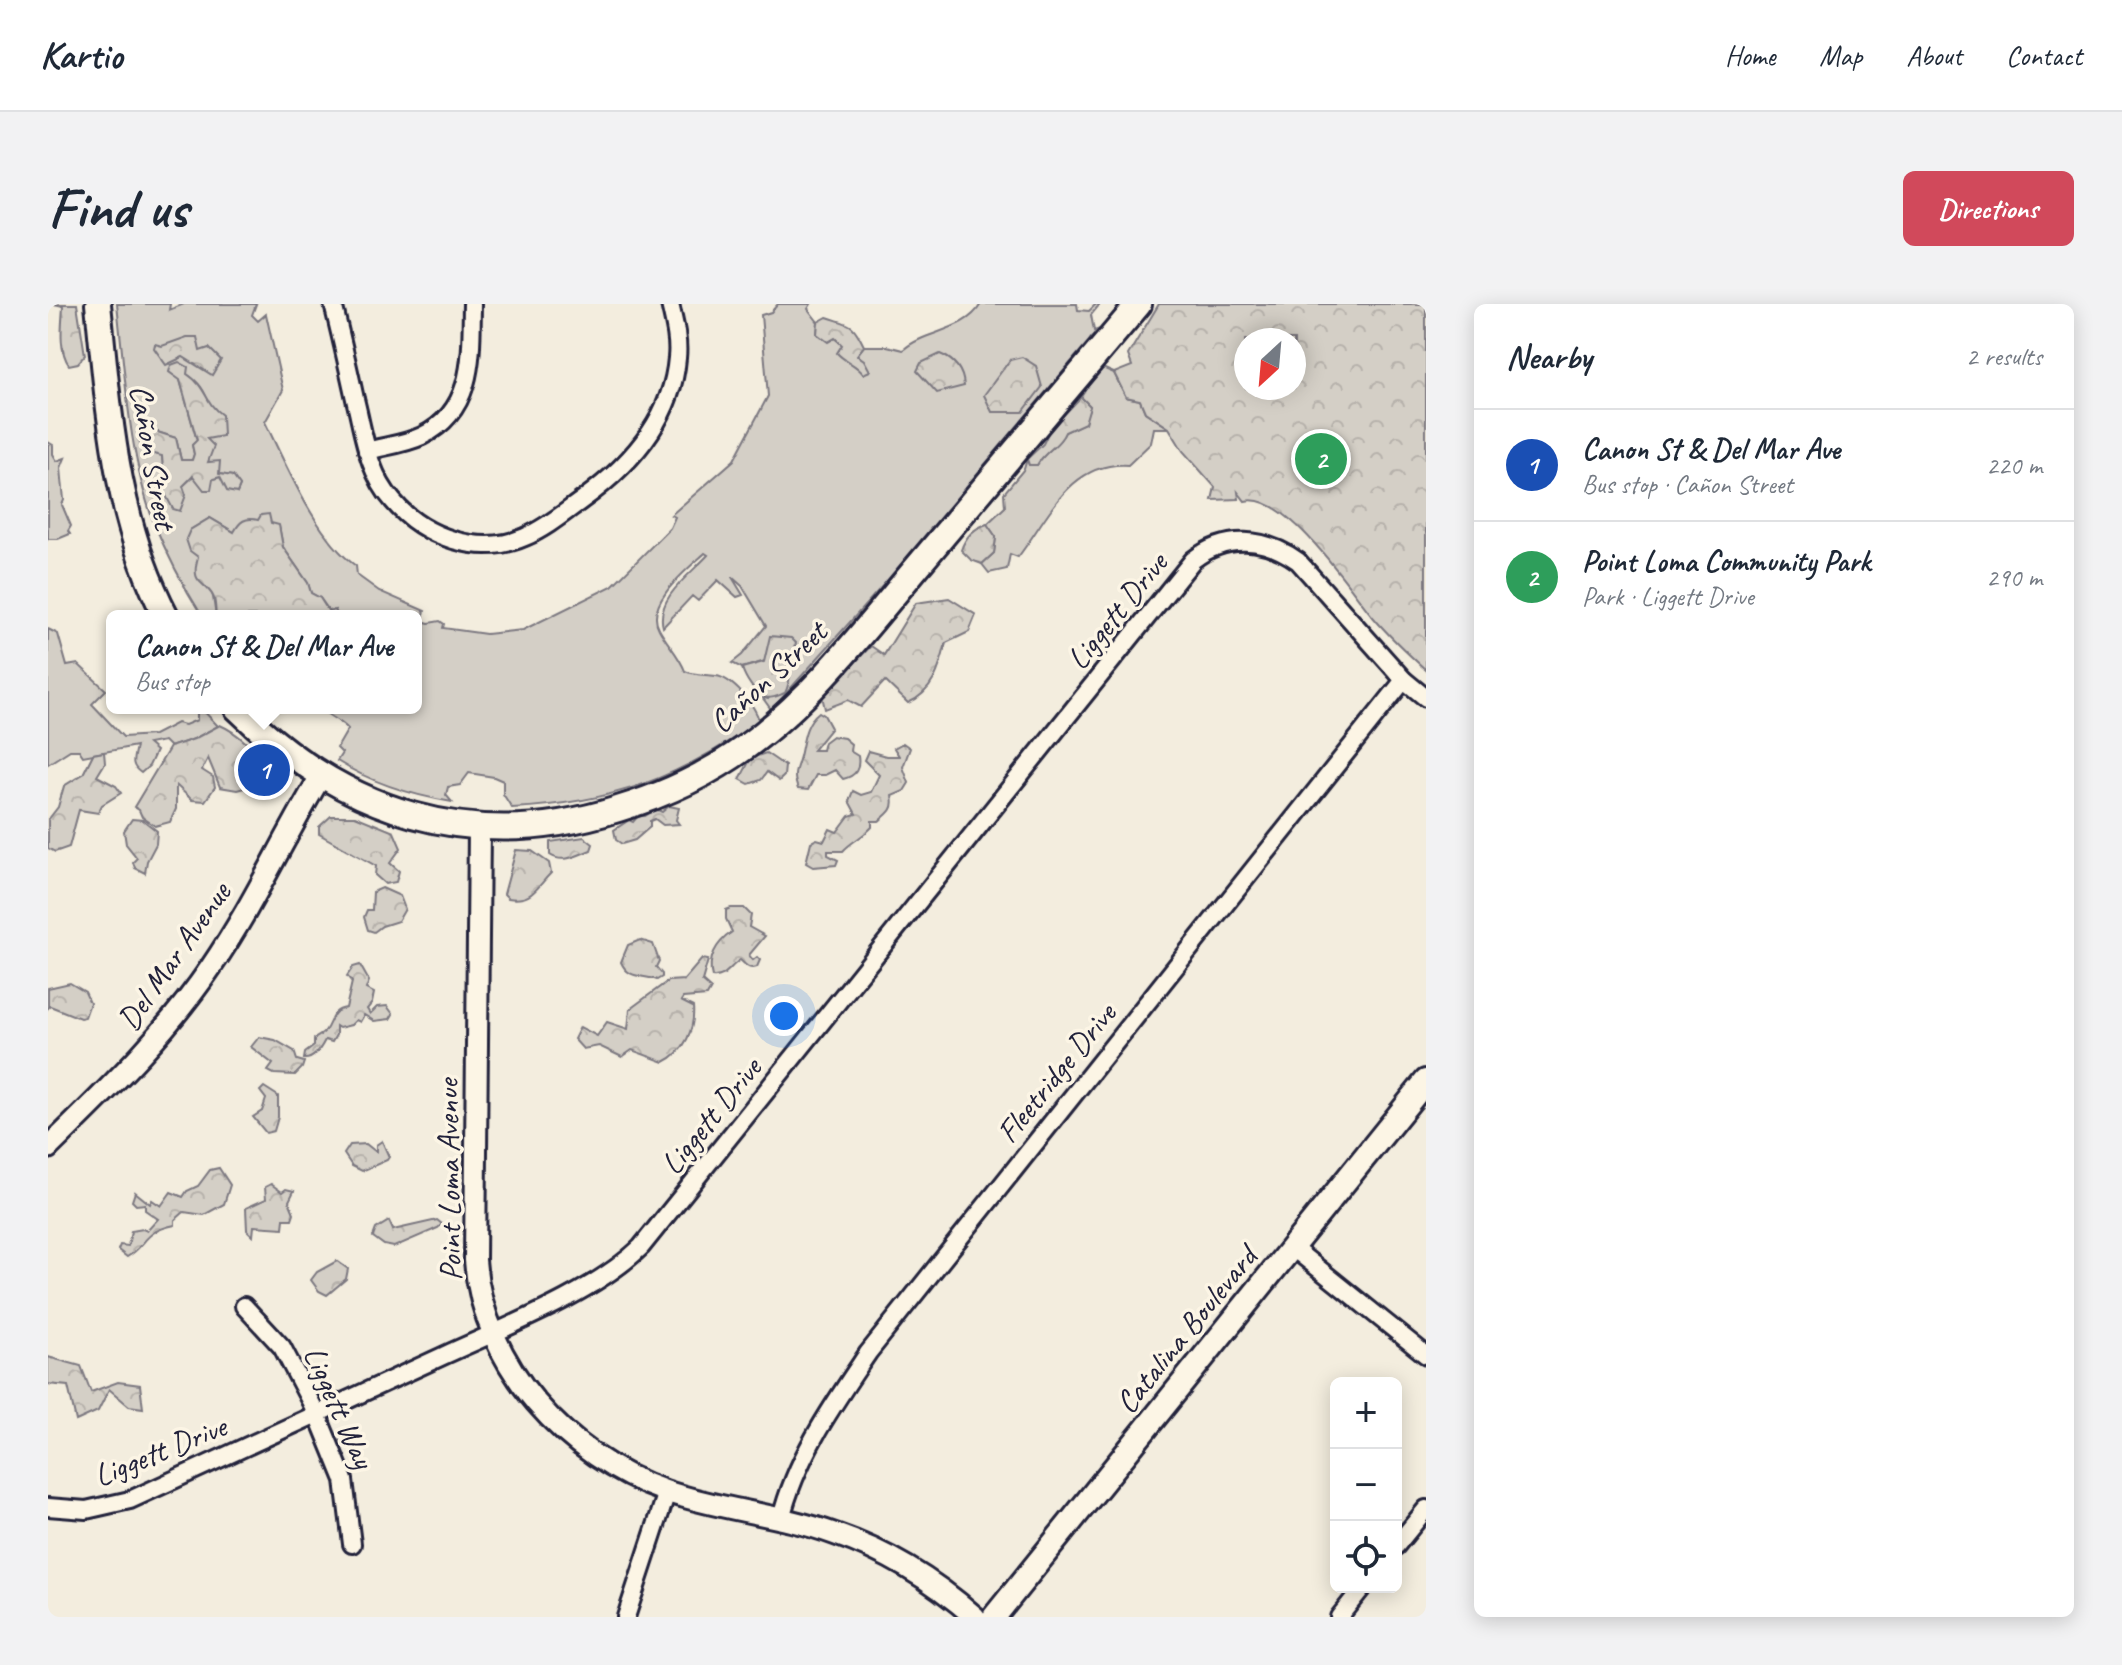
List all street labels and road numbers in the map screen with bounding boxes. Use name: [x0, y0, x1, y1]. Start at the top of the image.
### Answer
street label: Cañon Street: [120, 382, 186, 536]
street label: Liggett Drive: [1057, 542, 1178, 678]
street label: Cañon Street: [701, 610, 838, 742]
street label: Del Mar Avenue: [108, 872, 241, 1038]
street label: Fleetridge Drive: [987, 993, 1127, 1151]
street label: Liggett Drive: [651, 1047, 772, 1183]
street label: Point Loma Avenue: [427, 1076, 471, 1281]
street label: Catalina Boulevard: [1106, 1235, 1269, 1422]
street label: Liggett Way: [294, 1340, 385, 1476]
street label: Liggett Drive: [88, 1405, 235, 1496]

